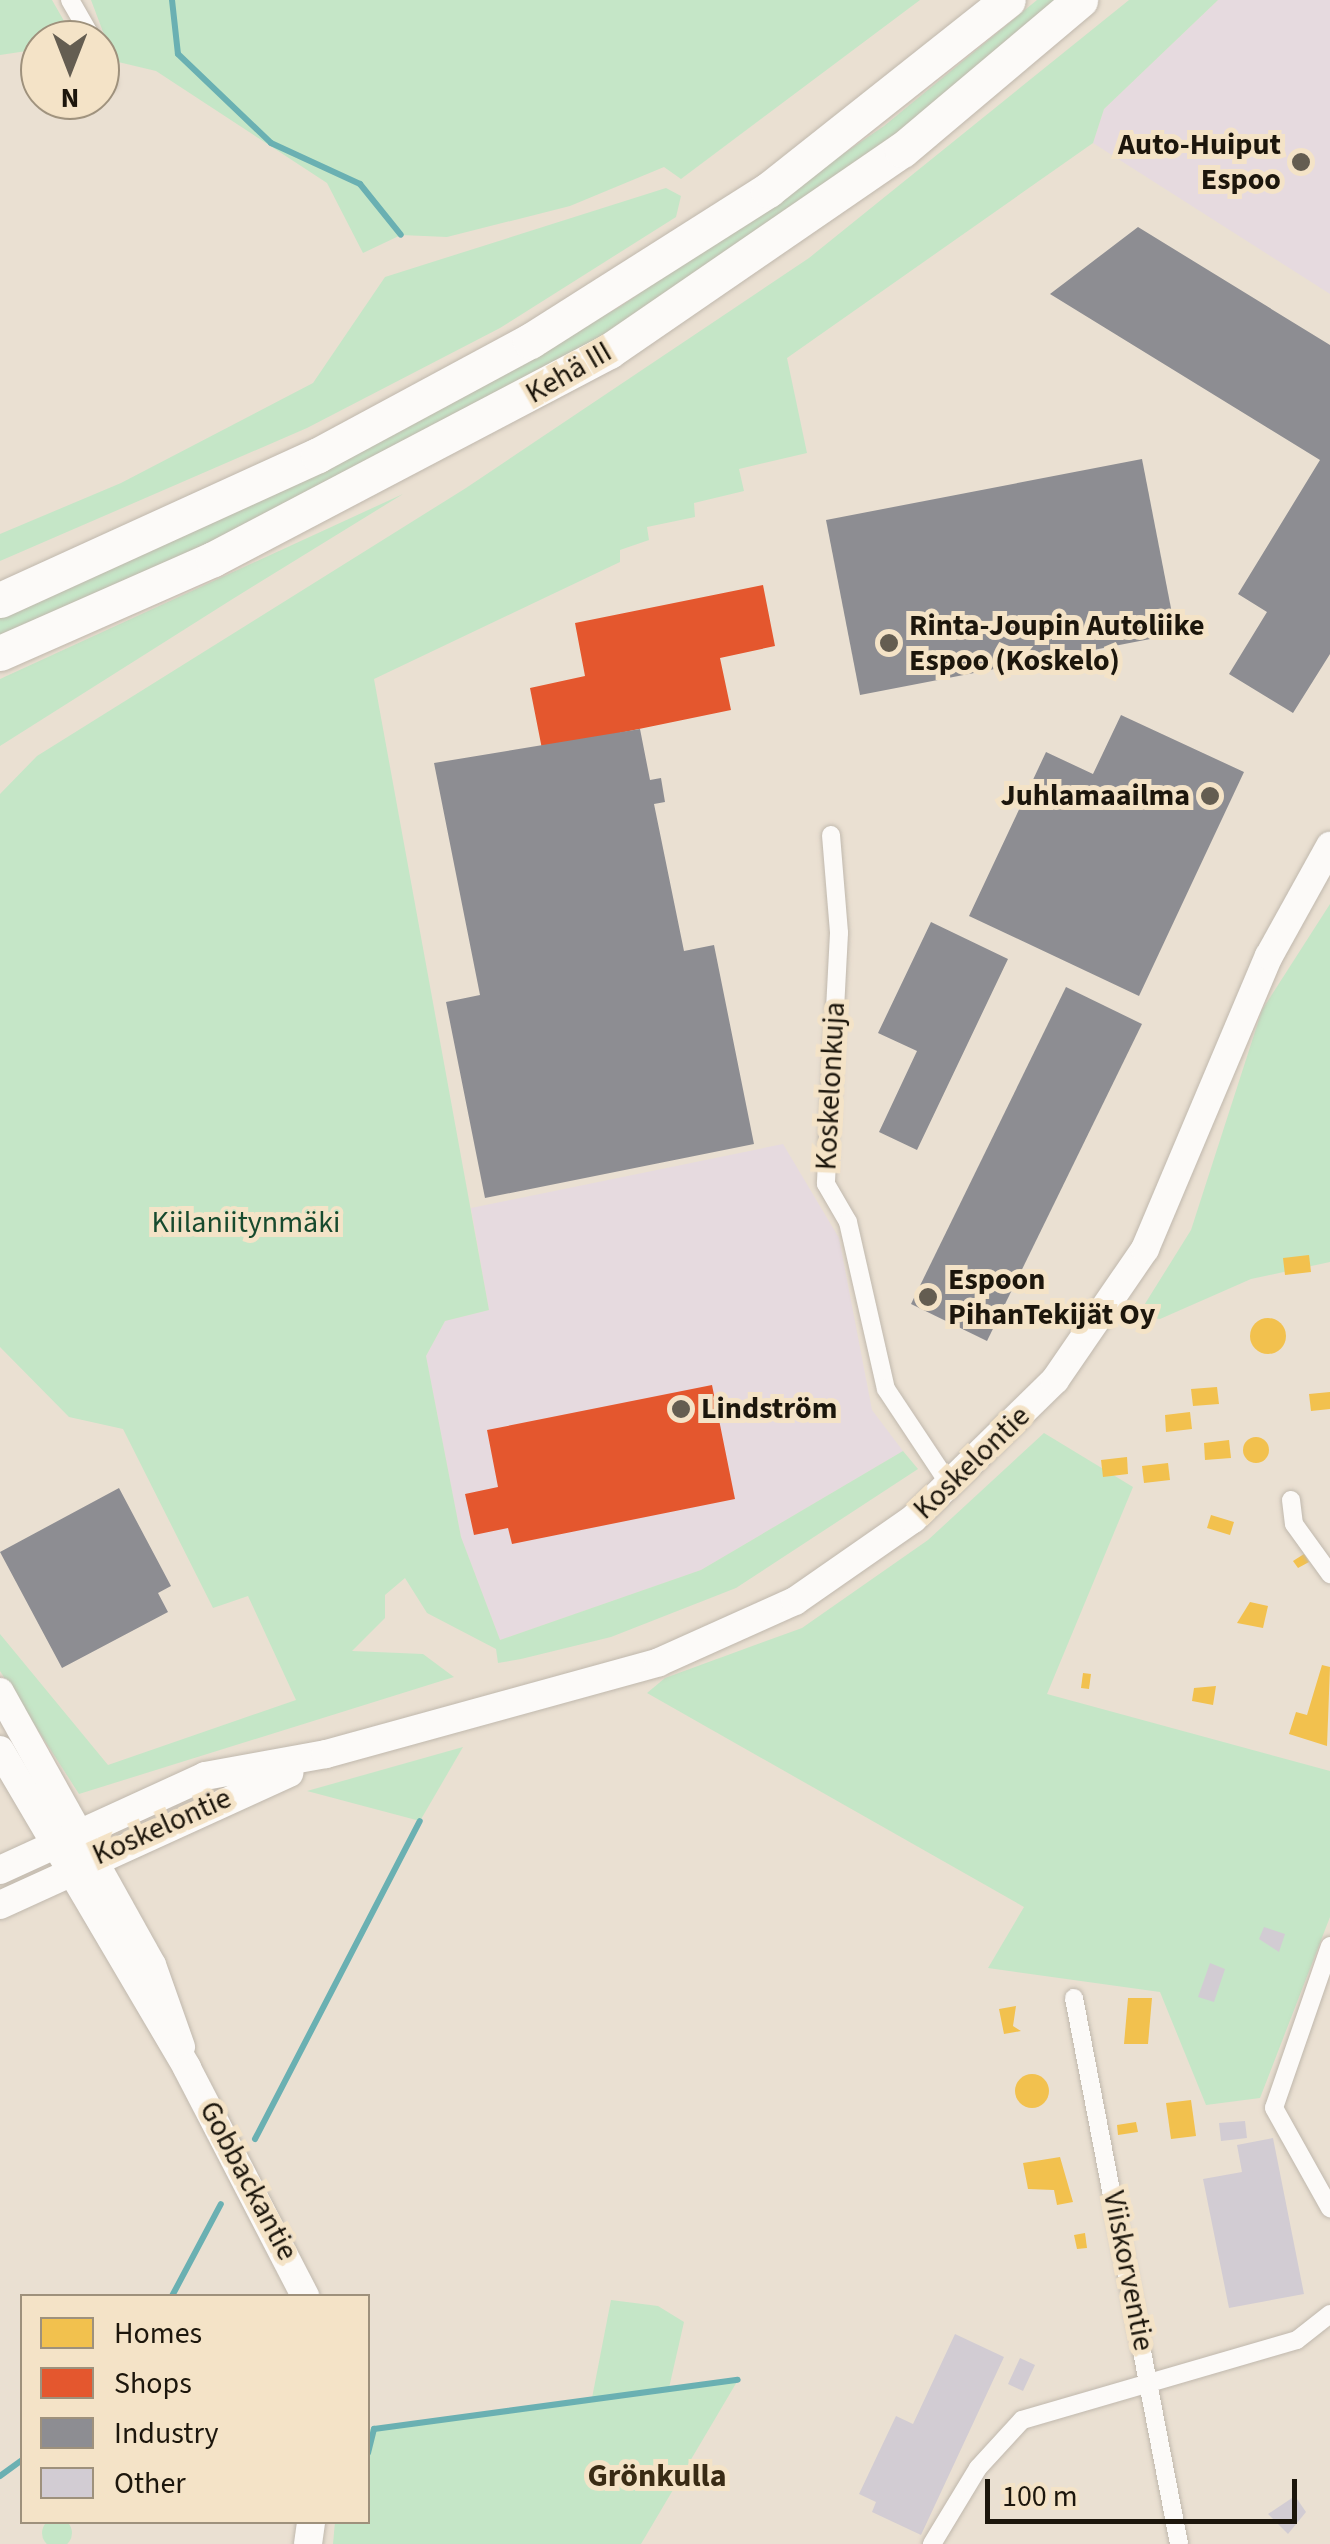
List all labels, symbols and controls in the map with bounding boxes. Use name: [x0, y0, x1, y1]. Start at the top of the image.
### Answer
north arrow: [20, 20, 120, 120]
text: N: [61, 78, 79, 118]
place label: Auto-Huiput Espoo: [1118, 127, 1281, 198]
marker: Auto-Huiput Espoo: [1290, 151, 1312, 173]
street label: Kehä III: [520, 334, 618, 412]
place label: Rinta-Joupin Autoliike Espoo (Koskelo): [909, 608, 1205, 678]
marker: Rinta-Joupin Autoliike Espoo (Koskelo): [878, 632, 900, 654]
place label: Juhlamaailma: [1000, 778, 1190, 814]
marker: Juhlamaailma: [1199, 785, 1221, 807]
street label: Koskelonkuja: [809, 1001, 853, 1171]
park label: Kiilaniitynmäki: [152, 1205, 340, 1241]
place label: Espoon PihanTekijät Oy: [948, 1262, 1155, 1332]
marker: Espoon PihanTekijät Oy: [917, 1286, 939, 1308]
place label: Lindström: [701, 1391, 837, 1427]
marker: Lindström: [670, 1398, 692, 1420]
street label: Koskelontie: [906, 1399, 1038, 1527]
street label: Koskelontie: [87, 1780, 237, 1874]
street label: Gobbackantie: [191, 2095, 305, 2267]
street label: Viiskorventie: [1095, 2188, 1161, 2354]
legend: [20, 2294, 370, 2524]
text: Homes: [114, 2312, 202, 2355]
text: Shops: [114, 2362, 192, 2405]
text: Industry: [114, 2412, 219, 2455]
district label: Grönkulla: [587, 2457, 727, 2495]
scale bar: [990, 2459, 1302, 2521]
text: Other: [114, 2462, 186, 2505]
text: 100 m: [1002, 2475, 1078, 2518]

